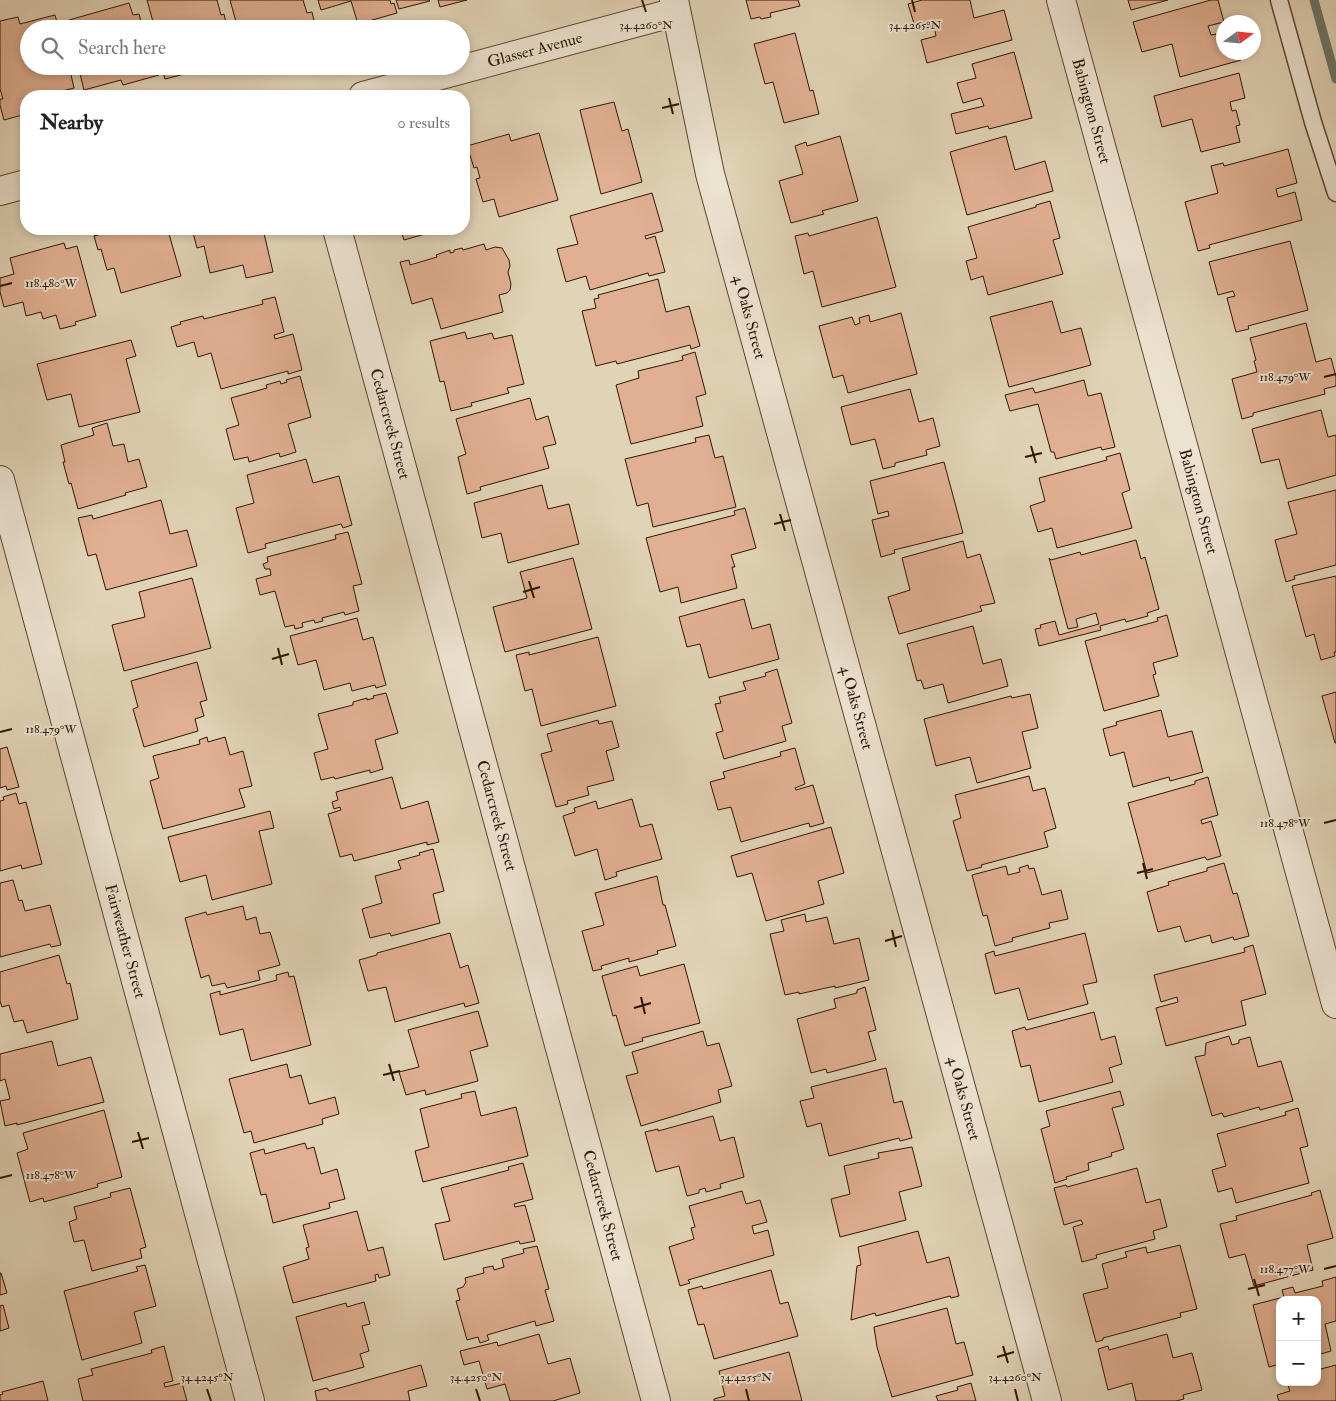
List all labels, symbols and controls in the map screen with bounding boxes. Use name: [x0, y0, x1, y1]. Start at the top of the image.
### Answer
north arrow: [1216, 15, 1261, 60]
text: 34.4260°N: [619, 18, 673, 33]
text: 34.4265°N: [889, 18, 942, 33]
search box: [20, 20, 470, 75]
street label: Glasser Avenue: [485, 27, 585, 72]
icon: search: [38, 34, 66, 62]
text: Search here: [78, 36, 166, 60]
street label: Babington Street: [1067, 56, 1115, 166]
text: Nearby: [40, 109, 103, 136]
text: 0 results: [397, 113, 450, 133]
street label: 4 Oaks Street: [728, 273, 770, 361]
text: 118.480°W: [25, 276, 77, 291]
street label: Cedarcreek Street: [365, 366, 415, 482]
text: 118.479°W: [1260, 370, 1311, 385]
street label: Babington Street: [1174, 447, 1222, 556]
street label: 4 Oaks Street: [835, 663, 878, 752]
text: 118.479°W: [26, 722, 77, 737]
street label: Cedarcreek Street: [472, 758, 521, 873]
text: 118.478°W: [1260, 816, 1311, 831]
street label: Fairweather Street: [100, 882, 150, 1001]
street label: 4 Oaks Street: [943, 1054, 985, 1142]
street label: Cedarcreek Street: [578, 1148, 627, 1263]
text: 118.478°W: [26, 1168, 77, 1183]
text: 118.477°W: [1260, 1262, 1311, 1277]
map controls: [1276, 1296, 1321, 1386]
button: +: [1276, 1296, 1321, 1341]
button: −: [1276, 1341, 1321, 1386]
text: 34.4245°N: [180, 1370, 234, 1385]
text: 34.4250°N: [450, 1370, 503, 1385]
text: 34.4255°N: [720, 1370, 772, 1385]
text: 34.4260°N: [988, 1370, 1042, 1385]

